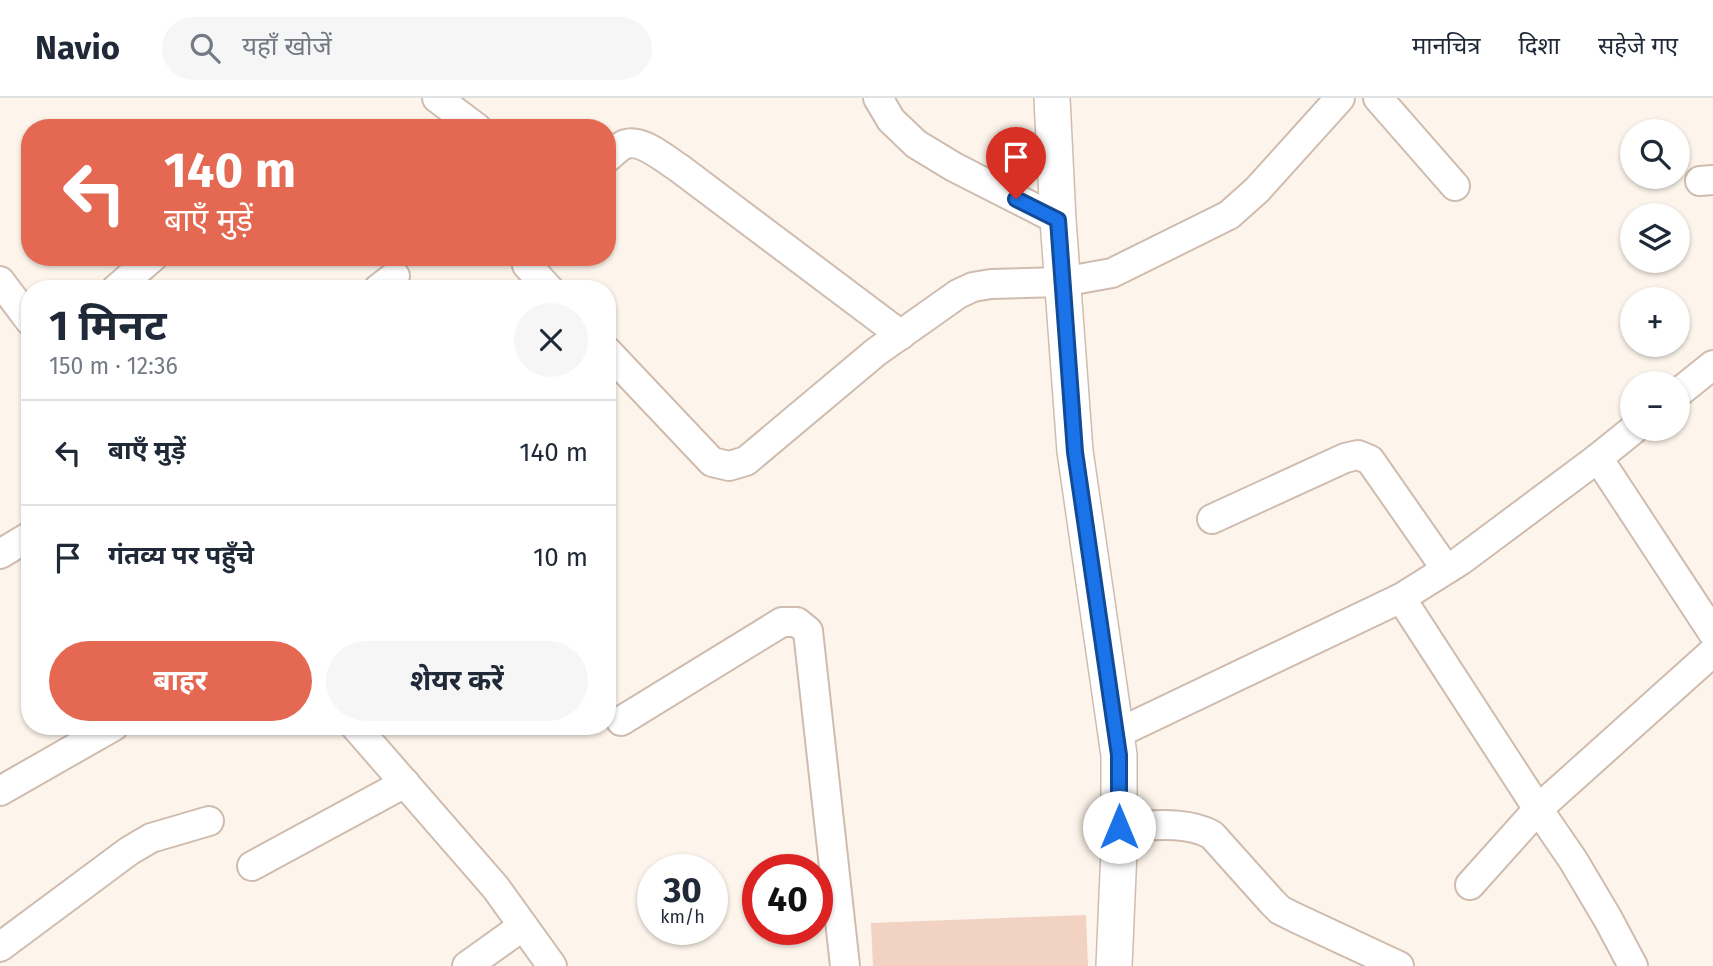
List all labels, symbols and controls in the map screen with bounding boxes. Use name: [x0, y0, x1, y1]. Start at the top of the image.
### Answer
search box: [162, 17, 652, 80]
text: Navio: [35, 28, 120, 68]
icon: search: [186, 29, 224, 67]
text: यहाँ खोजें: [242, 31, 332, 62]
text: मानचित्र: [1412, 32, 1481, 60]
text: दिशा: [1519, 32, 1560, 60]
text: सहेजे गए: [1598, 32, 1678, 60]
map controls: [1620, 119, 1690, 441]
button: search: [1620, 119, 1690, 189]
pin: [986, 127, 1046, 199]
icon: arrive: [997, 138, 1035, 176]
text: 140 m: [164, 141, 296, 200]
icon: left: [49, 147, 140, 238]
text: बाएँ मुड़ें: [164, 201, 253, 239]
button: layers: [1620, 203, 1690, 273]
button: +: [1620, 287, 1690, 357]
text: 1 मिनट: [49, 301, 167, 351]
button: close: [514, 303, 588, 377]
text: 150 m · 12:36: [49, 352, 178, 380]
button: −: [1620, 371, 1690, 441]
icon: left: [49, 434, 87, 472]
text: बाएँ मुड़ें: [108, 435, 185, 466]
text: 140 m: [519, 437, 588, 468]
icon: arrive: [49, 539, 87, 577]
text: गंतव्य पर पहुँचे: [108, 540, 254, 571]
text: 10 m: [533, 542, 588, 573]
button: बाहर: [49, 641, 312, 721]
button: शेयर करें: [326, 641, 588, 721]
position arrow: [1082, 790, 1156, 864]
speed limit sign: 40: [742, 854, 833, 945]
text: 30: [663, 869, 702, 911]
text: km/h: [660, 906, 705, 928]

